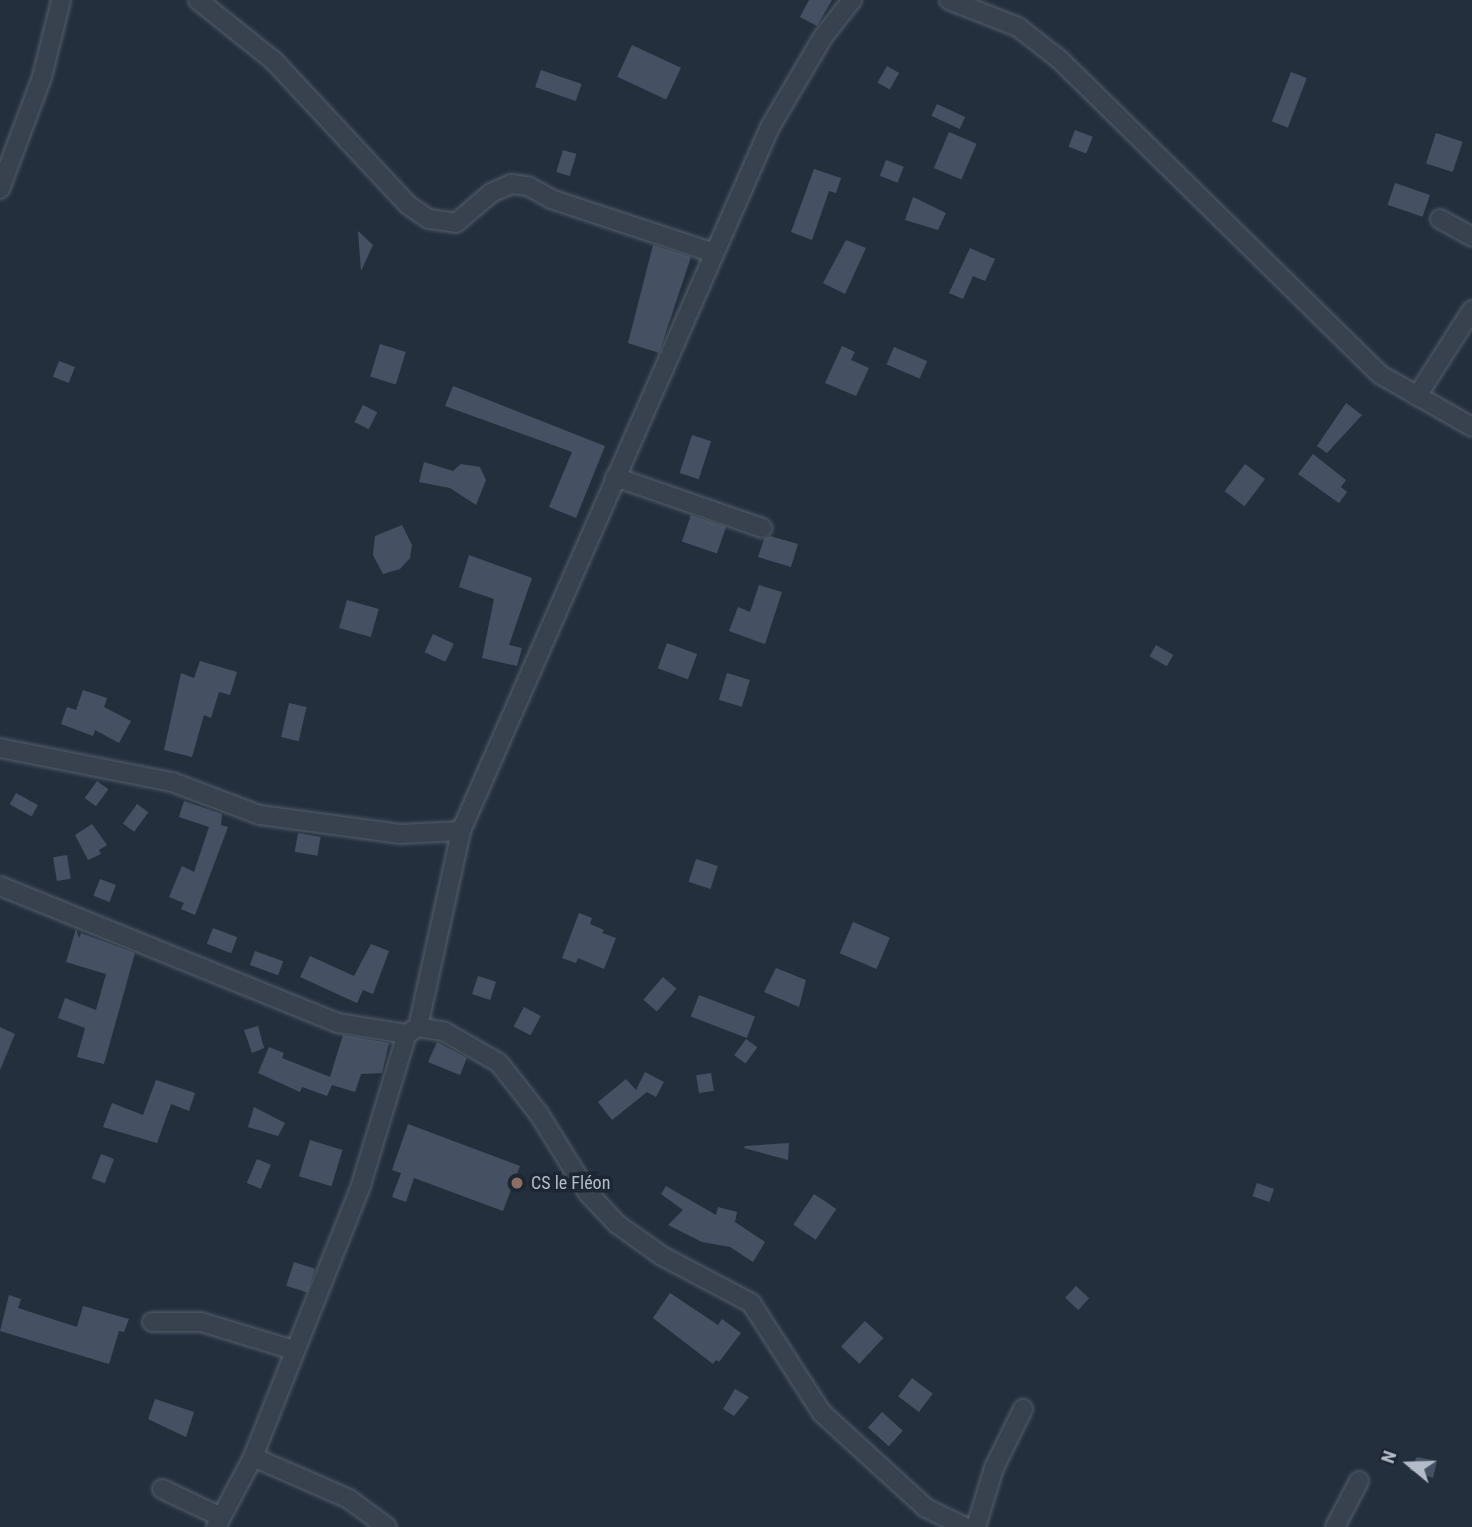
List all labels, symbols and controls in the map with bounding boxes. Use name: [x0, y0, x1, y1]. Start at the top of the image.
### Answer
place label: CS le Fléon: [531, 1172, 610, 1194]
marker: CS le Fléon: [509, 1175, 525, 1191]
north arrow: [1374, 1429, 1444, 1499]
text: N: [1376, 1448, 1401, 1466]

